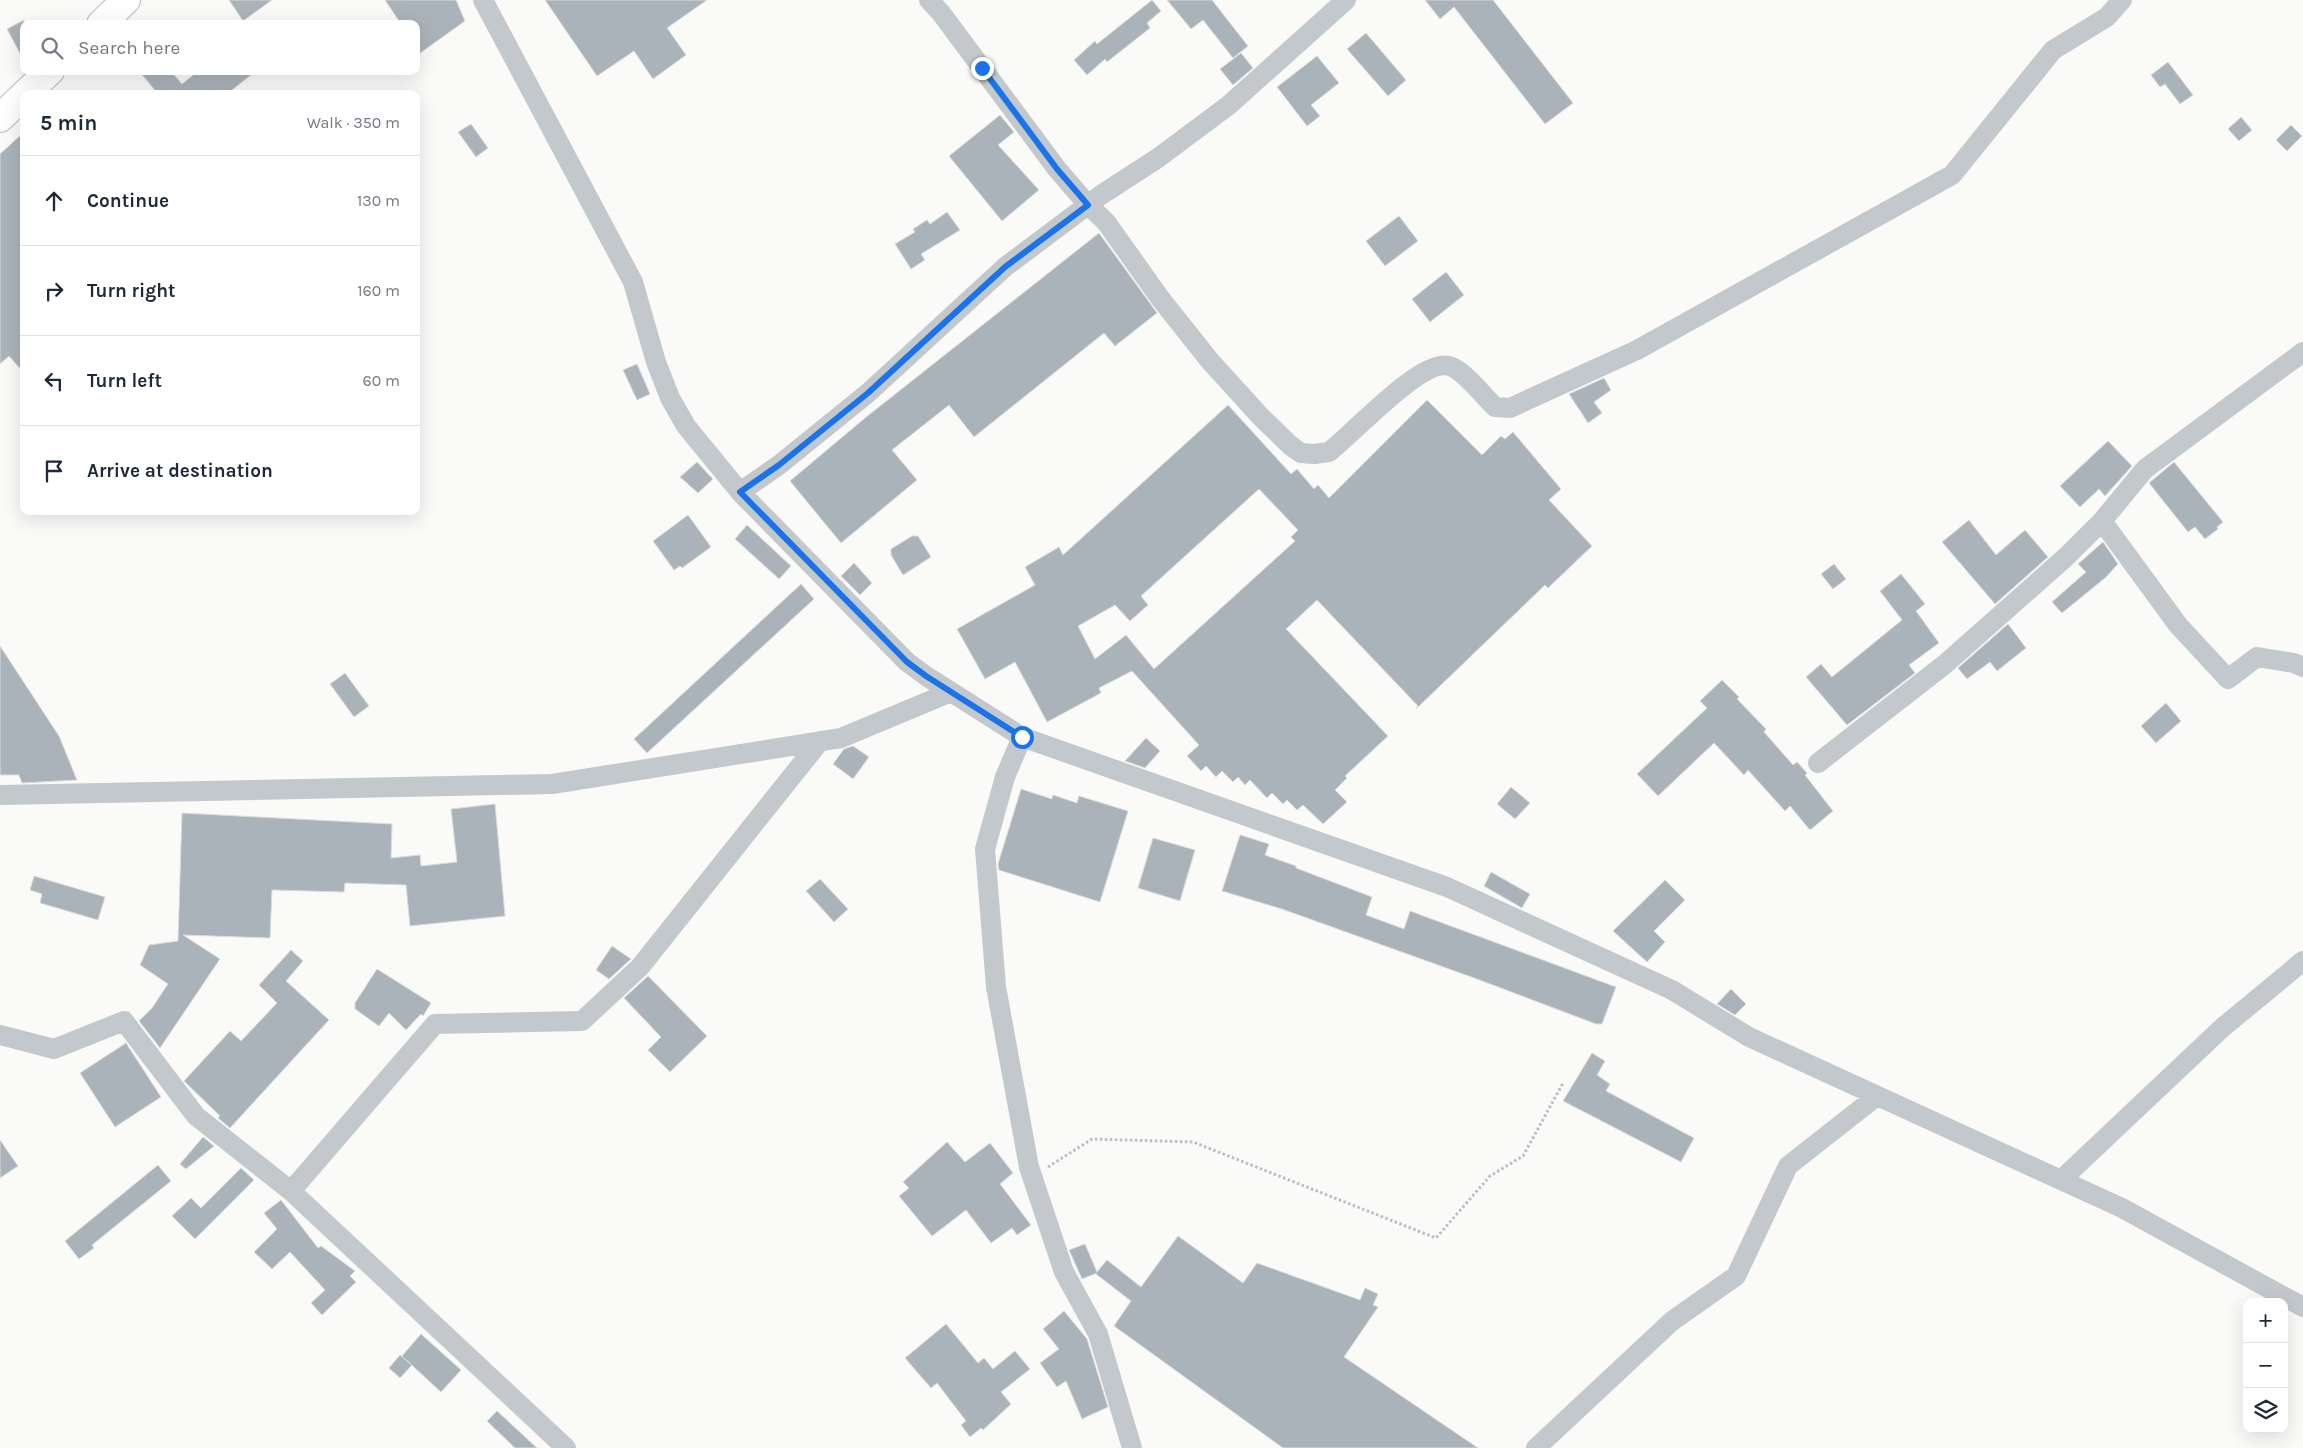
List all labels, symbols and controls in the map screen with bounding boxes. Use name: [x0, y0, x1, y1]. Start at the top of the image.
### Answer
search box: [20, 20, 420, 75]
icon: search: [38, 34, 66, 62]
text: Search here: [78, 37, 180, 59]
route end: [971, 57, 994, 80]
text: 5 min: [40, 111, 97, 135]
text: Walk · 350 m: [307, 113, 400, 132]
icon: ahead: [40, 187, 68, 215]
text: Continue: [87, 190, 169, 212]
text: 130 m: [357, 191, 400, 210]
icon: right: [40, 277, 68, 305]
text: Turn right: [87, 280, 176, 302]
text: 160 m: [357, 281, 400, 300]
icon: left: [40, 367, 68, 395]
text: Turn left: [87, 370, 162, 392]
text: 60 m: [363, 371, 400, 390]
icon: arrive: [40, 457, 68, 485]
text: Arrive at destination: [87, 460, 273, 482]
route start: [1011, 726, 1034, 749]
map controls: [2243, 1298, 2288, 1433]
button: +: [2243, 1298, 2288, 1343]
button: −: [2243, 1343, 2288, 1388]
button: layers: [2243, 1388, 2288, 1433]

